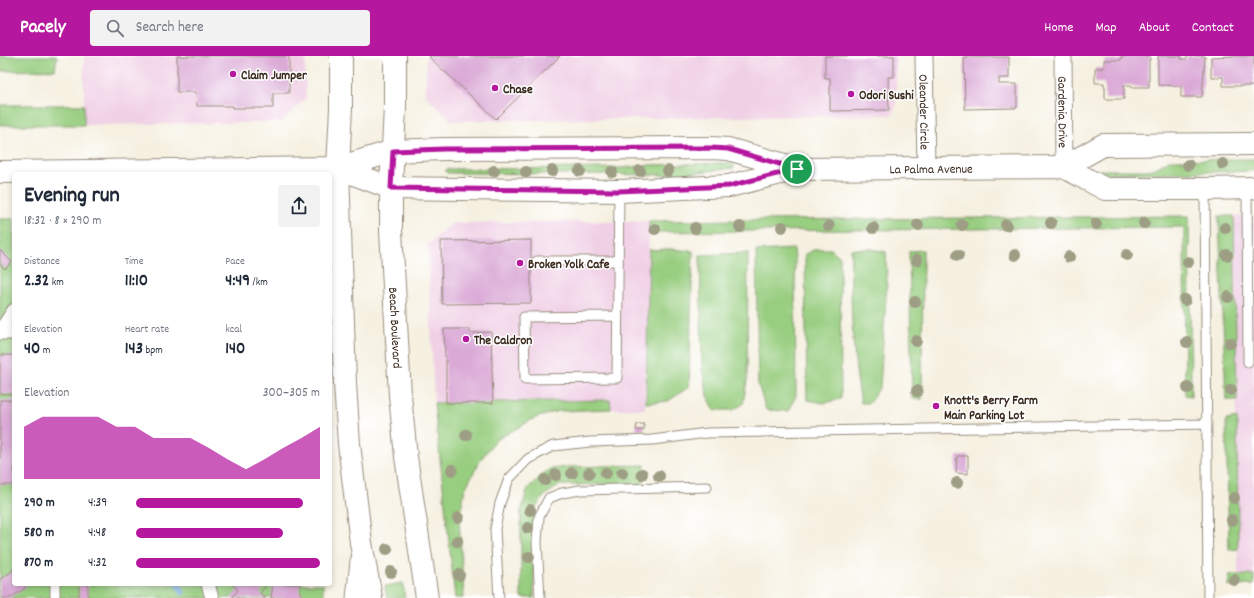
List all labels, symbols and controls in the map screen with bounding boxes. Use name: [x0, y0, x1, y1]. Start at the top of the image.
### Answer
search box: [90, 10, 370, 46]
text: Pacely: [20, 15, 66, 42]
icon: search: [104, 17, 126, 39]
text: Search here: [136, 17, 204, 39]
text: Home: [1044, 18, 1073, 38]
text: Map: [1095, 18, 1117, 38]
text: About: [1139, 18, 1170, 38]
text: Contact: [1192, 18, 1234, 38]
place label: Claim Jumper: [241, 67, 308, 86]
marker: Claim Jumper: [228, 69, 238, 79]
street label: Oleander Circle: [912, 74, 933, 150]
street label: Gardenia Drive: [1051, 76, 1071, 148]
place label: Chase: [503, 81, 533, 100]
marker: Chase: [490, 83, 500, 93]
place label: Odori Sushi: [859, 87, 914, 106]
marker: Odori Sushi: [846, 89, 856, 99]
pin: [780, 152, 814, 186]
icon: arrive: [786, 158, 808, 180]
street label: La Palma Avenue: [889, 161, 973, 180]
text: Evening run: [24, 181, 120, 212]
button: share: [278, 185, 320, 227]
text: 18:32 · 8 × 290 m: [24, 212, 101, 231]
text: Distance: [24, 254, 60, 270]
text: Time: [125, 254, 143, 270]
text: Pace: [225, 254, 245, 270]
place label: Broken Yolk Cafe: [528, 256, 610, 275]
marker: Broken Yolk Cafe: [515, 258, 525, 268]
text: 2.32: [24, 270, 49, 294]
text: 11:10: [125, 270, 148, 294]
text: 4:49: [225, 270, 250, 294]
text: km: [49, 275, 64, 291]
text: /km: [250, 275, 268, 291]
street label: Beach Boulevard: [382, 287, 406, 369]
text: Elevation: [24, 322, 62, 338]
text: Heart rate: [125, 322, 169, 338]
text: kcal: [225, 322, 242, 338]
place label: The Caldron: [474, 332, 532, 351]
marker: The Caldron: [461, 334, 471, 344]
text: 40: [24, 338, 40, 362]
text: 143: [125, 338, 143, 362]
text: 140: [225, 338, 245, 362]
text: m: [40, 343, 50, 359]
text: bpm: [143, 343, 163, 359]
text: Elevation: [24, 384, 69, 403]
text: 300–305 m: [263, 384, 320, 403]
place label: Knott's Berry Farm Main Parking Lot: [944, 392, 1038, 426]
marker: Knott's Berry Farm Main Parking Lot: [931, 401, 941, 411]
text: 290 m: [24, 494, 55, 513]
text: 4:39: [88, 494, 107, 513]
text: 580 m: [24, 524, 54, 543]
text: 4:48: [88, 524, 106, 543]
text: 870 m: [24, 554, 53, 573]
text: 4:32: [88, 554, 107, 573]

